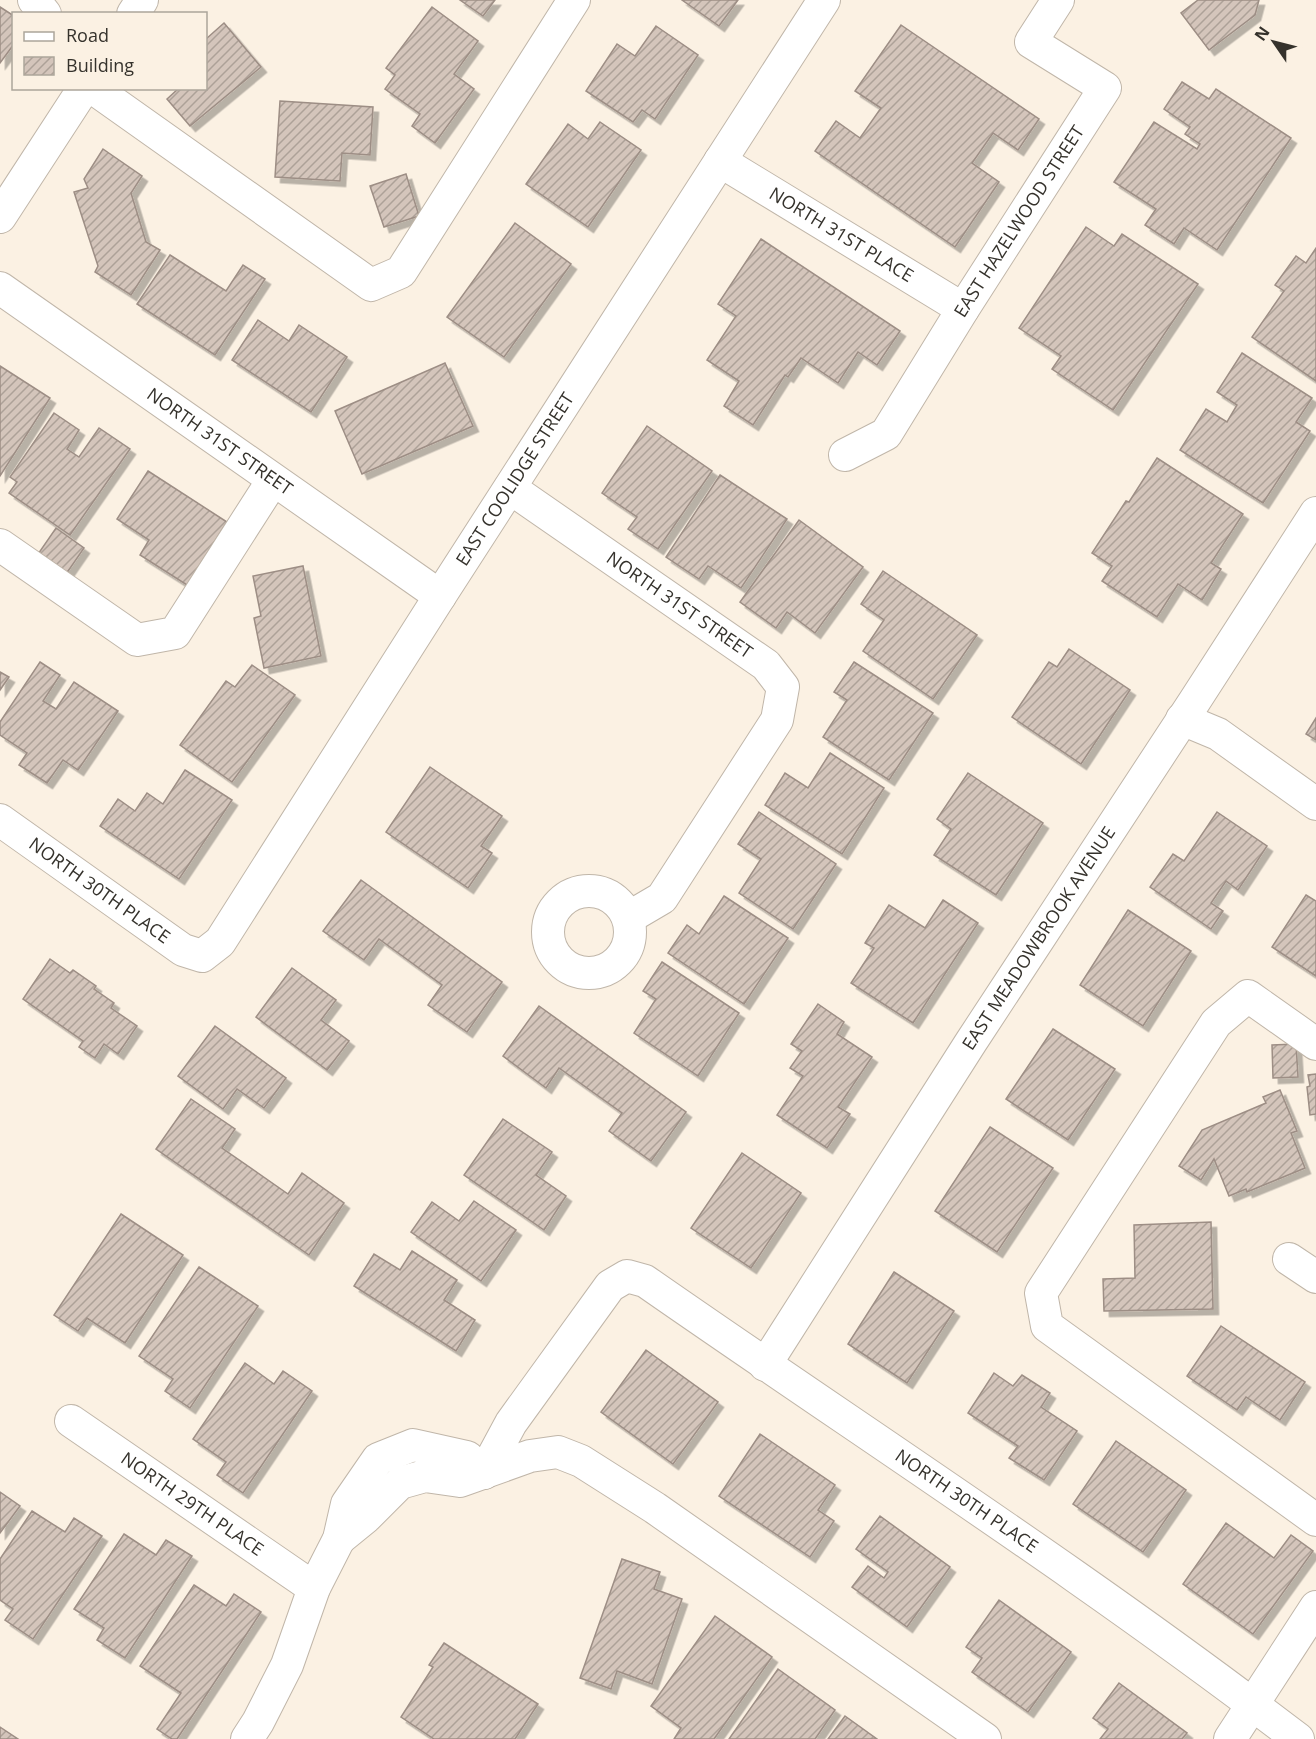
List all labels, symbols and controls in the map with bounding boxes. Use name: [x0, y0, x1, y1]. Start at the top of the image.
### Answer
legend: [12, 12, 207, 90]
north arrow: [1244, 12, 1304, 72]
text: N: [1249, 22, 1274, 45]
text: Road: [66, 23, 109, 47]
text: Building: [66, 53, 134, 77]
street label: EAST HAZELWOOD STREET: [948, 120, 1089, 321]
street label: NORTH 31ST PLACE: [765, 181, 918, 287]
street label: NORTH 31ST STREET: [143, 382, 298, 500]
street label: EAST COOLIDGE STREET: [450, 388, 579, 570]
street label: NORTH 31ST STREET: [602, 545, 758, 663]
street label: EAST MEADOWBROOK AVENUE: [956, 821, 1120, 1054]
street label: NORTH 30TH PLACE: [25, 831, 175, 948]
street label: NORTH 30TH PLACE: [891, 1443, 1043, 1558]
street label: NORTH 29TH PLACE: [117, 1446, 269, 1561]

